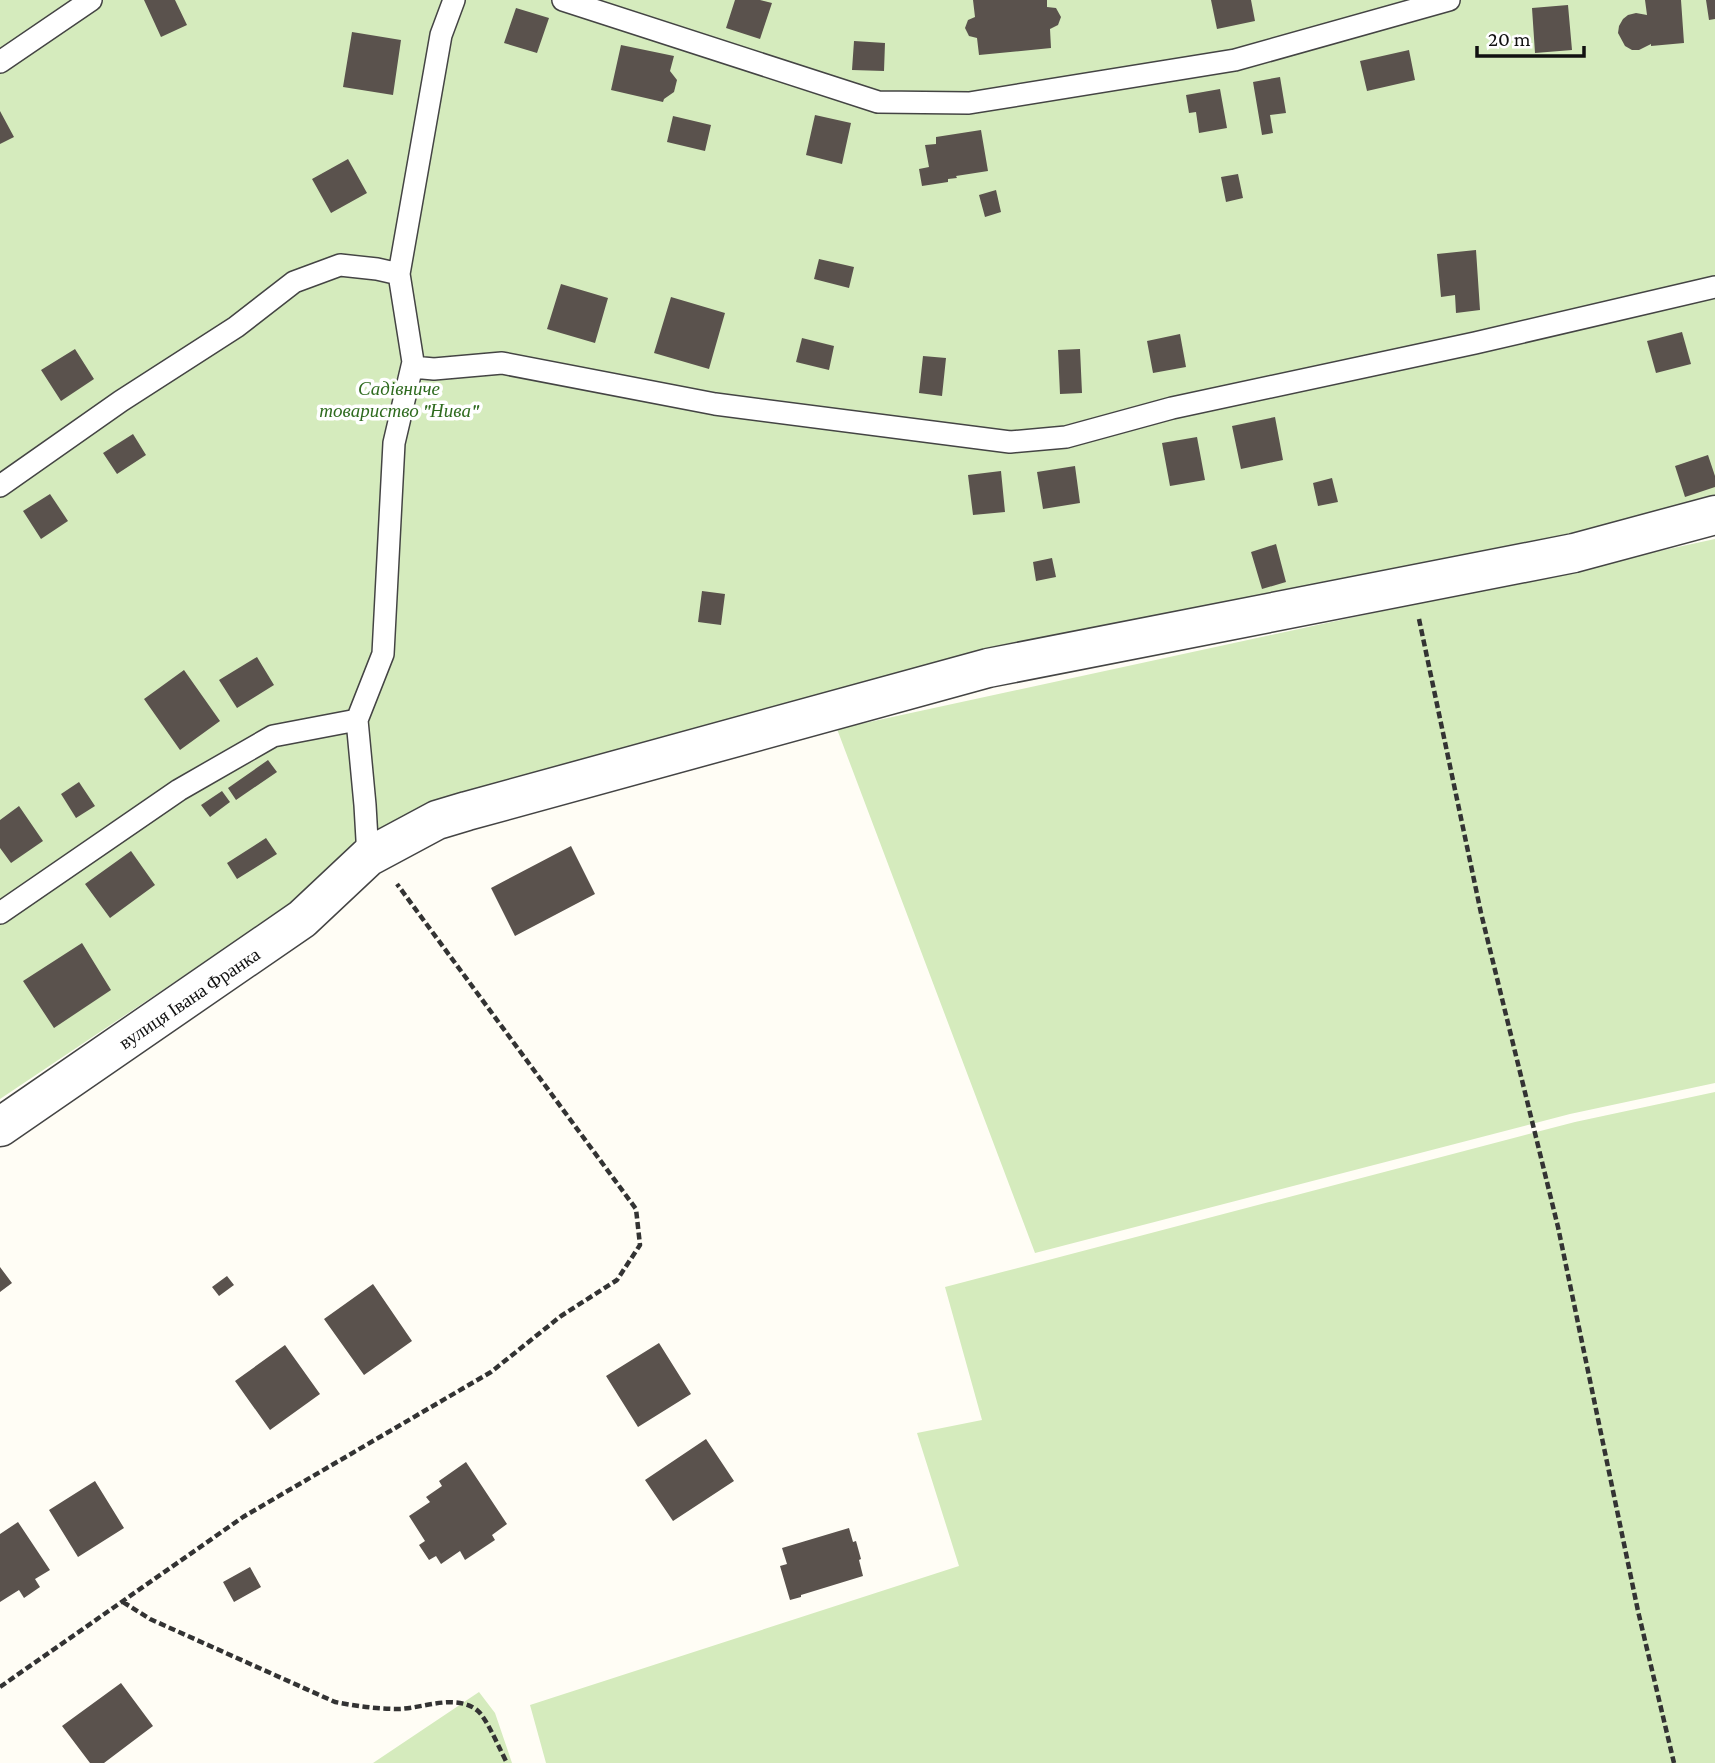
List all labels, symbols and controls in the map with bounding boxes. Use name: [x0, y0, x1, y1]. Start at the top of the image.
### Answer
scale bar: [1477, 14, 1584, 58]
text: 20 m: [1488, 27, 1531, 51]
park label: Садівниче товариство "Нива": [319, 378, 480, 421]
street label: вулиця Івана Франка: [115, 943, 264, 1053]

